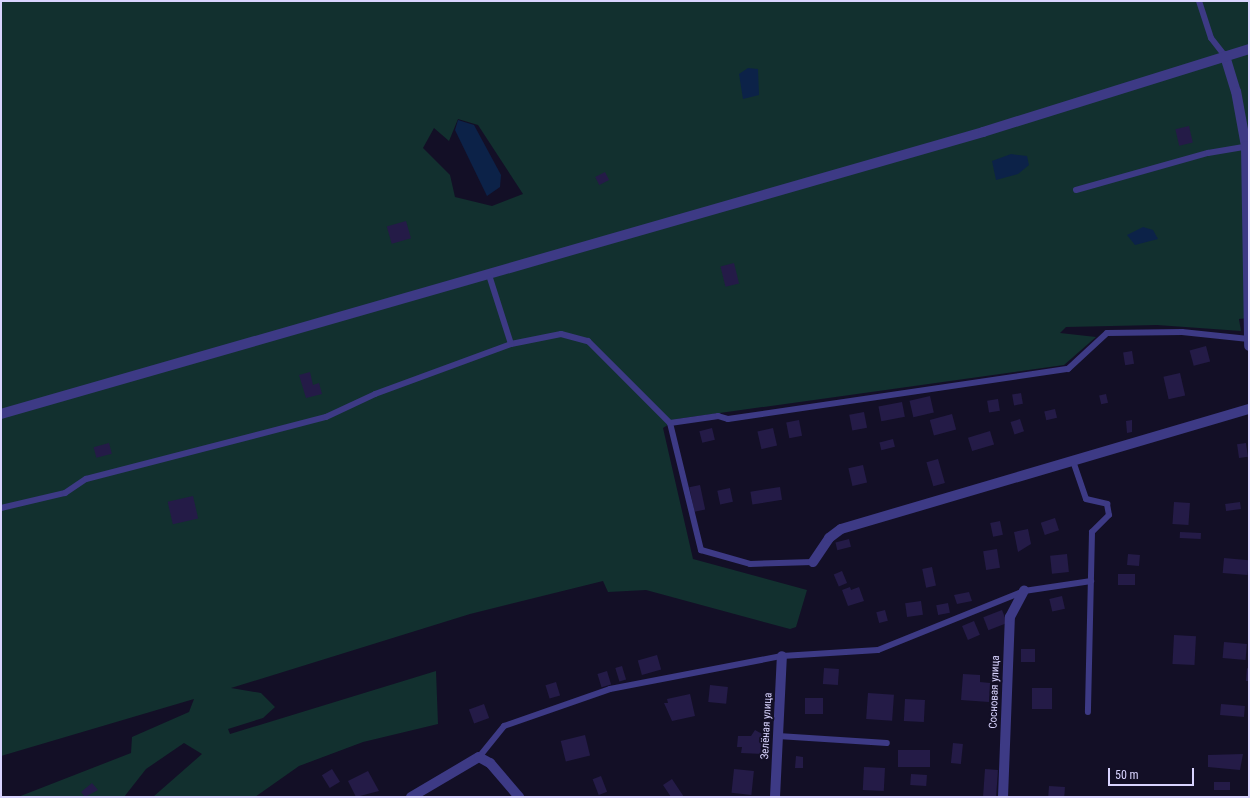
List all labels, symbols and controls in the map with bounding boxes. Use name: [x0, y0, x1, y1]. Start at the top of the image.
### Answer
street label: Сосновая улица: [987, 655, 1003, 729]
street label: Зелёная улица: [759, 692, 775, 760]
scale bar: [1110, 760, 1196, 786]
text: 50 m: [1115, 768, 1139, 782]

